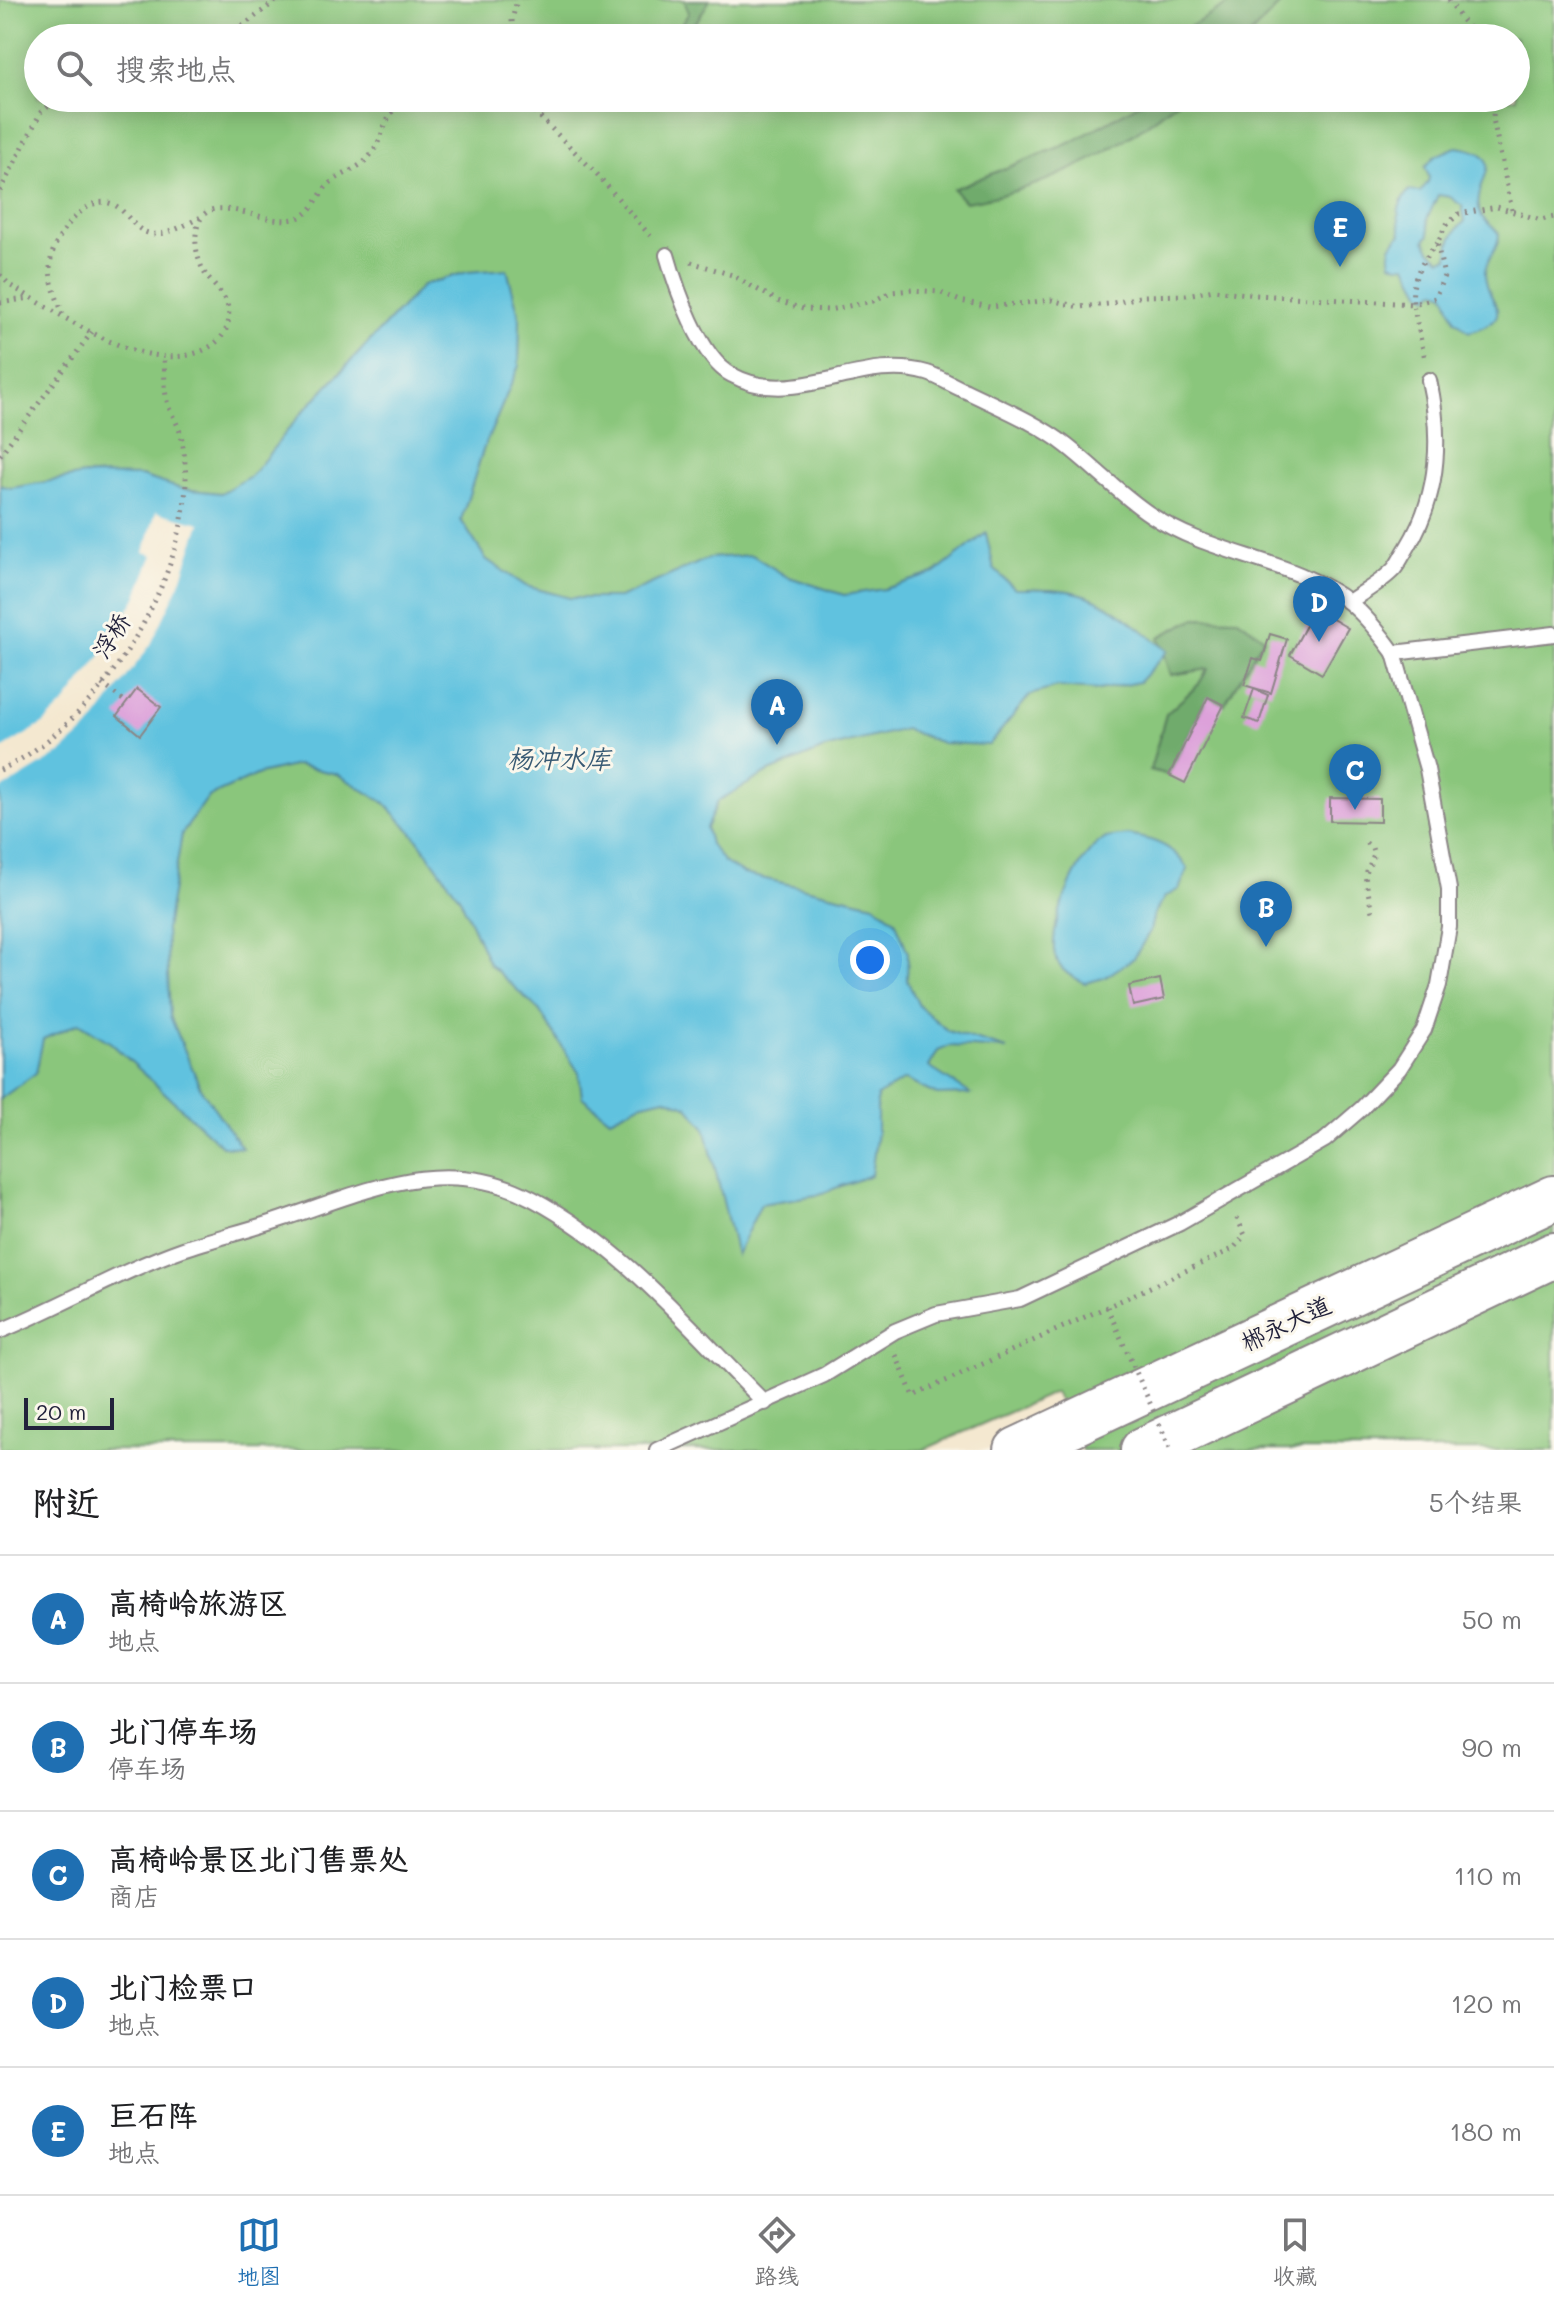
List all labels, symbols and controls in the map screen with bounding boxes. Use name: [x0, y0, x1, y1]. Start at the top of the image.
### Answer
search box: [24, 24, 1530, 112]
icon: search: [52, 46, 96, 90]
text: 搜索地点: [116, 48, 236, 88]
pin: E: [1314, 201, 1366, 267]
pin: D: [1293, 576, 1345, 642]
street label: 浮桥: [85, 607, 137, 664]
pin: A: [751, 679, 803, 745]
water label: 杨冲水库: [507, 741, 613, 775]
pin: C: [1329, 744, 1381, 810]
pin: B: [1240, 881, 1292, 947]
your location: [850, 940, 890, 980]
street label: 郴永大道: [1235, 1288, 1335, 1357]
scale bar: [24, 1394, 114, 1430]
text: 20 m: [36, 1397, 86, 1426]
text: 附近: [32, 1479, 100, 1524]
text: 5个结果: [1429, 1485, 1522, 1519]
text: 高椅岭旅游区: [108, 1582, 288, 1622]
text: A: [49, 1602, 67, 1636]
text: 50 m: [1462, 1602, 1522, 1636]
text: 地点: [108, 1623, 160, 1657]
text: 北门停车场: [108, 1710, 258, 1750]
text: B: [49, 1730, 67, 1764]
text: 90 m: [1462, 1730, 1522, 1764]
text: 停车场: [108, 1751, 186, 1785]
text: 高椅岭景区北门售票处: [108, 1838, 408, 1878]
text: C: [48, 1858, 68, 1892]
text: 110 m: [1454, 1858, 1522, 1892]
text: 商店: [108, 1879, 160, 1913]
text: 北门检票口: [108, 1966, 258, 2006]
text: D: [49, 1986, 67, 2020]
text: 120 m: [1451, 1986, 1522, 2020]
text: 地点: [108, 2007, 160, 2041]
text: 巨石阵: [108, 2094, 198, 2134]
text: E: [50, 2114, 66, 2148]
text: 180 m: [1450, 2114, 1522, 2148]
text: 地点: [108, 2135, 160, 2169]
tab: 地图: [237, 2213, 281, 2290]
tab: 路线: [755, 2213, 799, 2290]
tab: 收藏: [1273, 2213, 1317, 2290]

